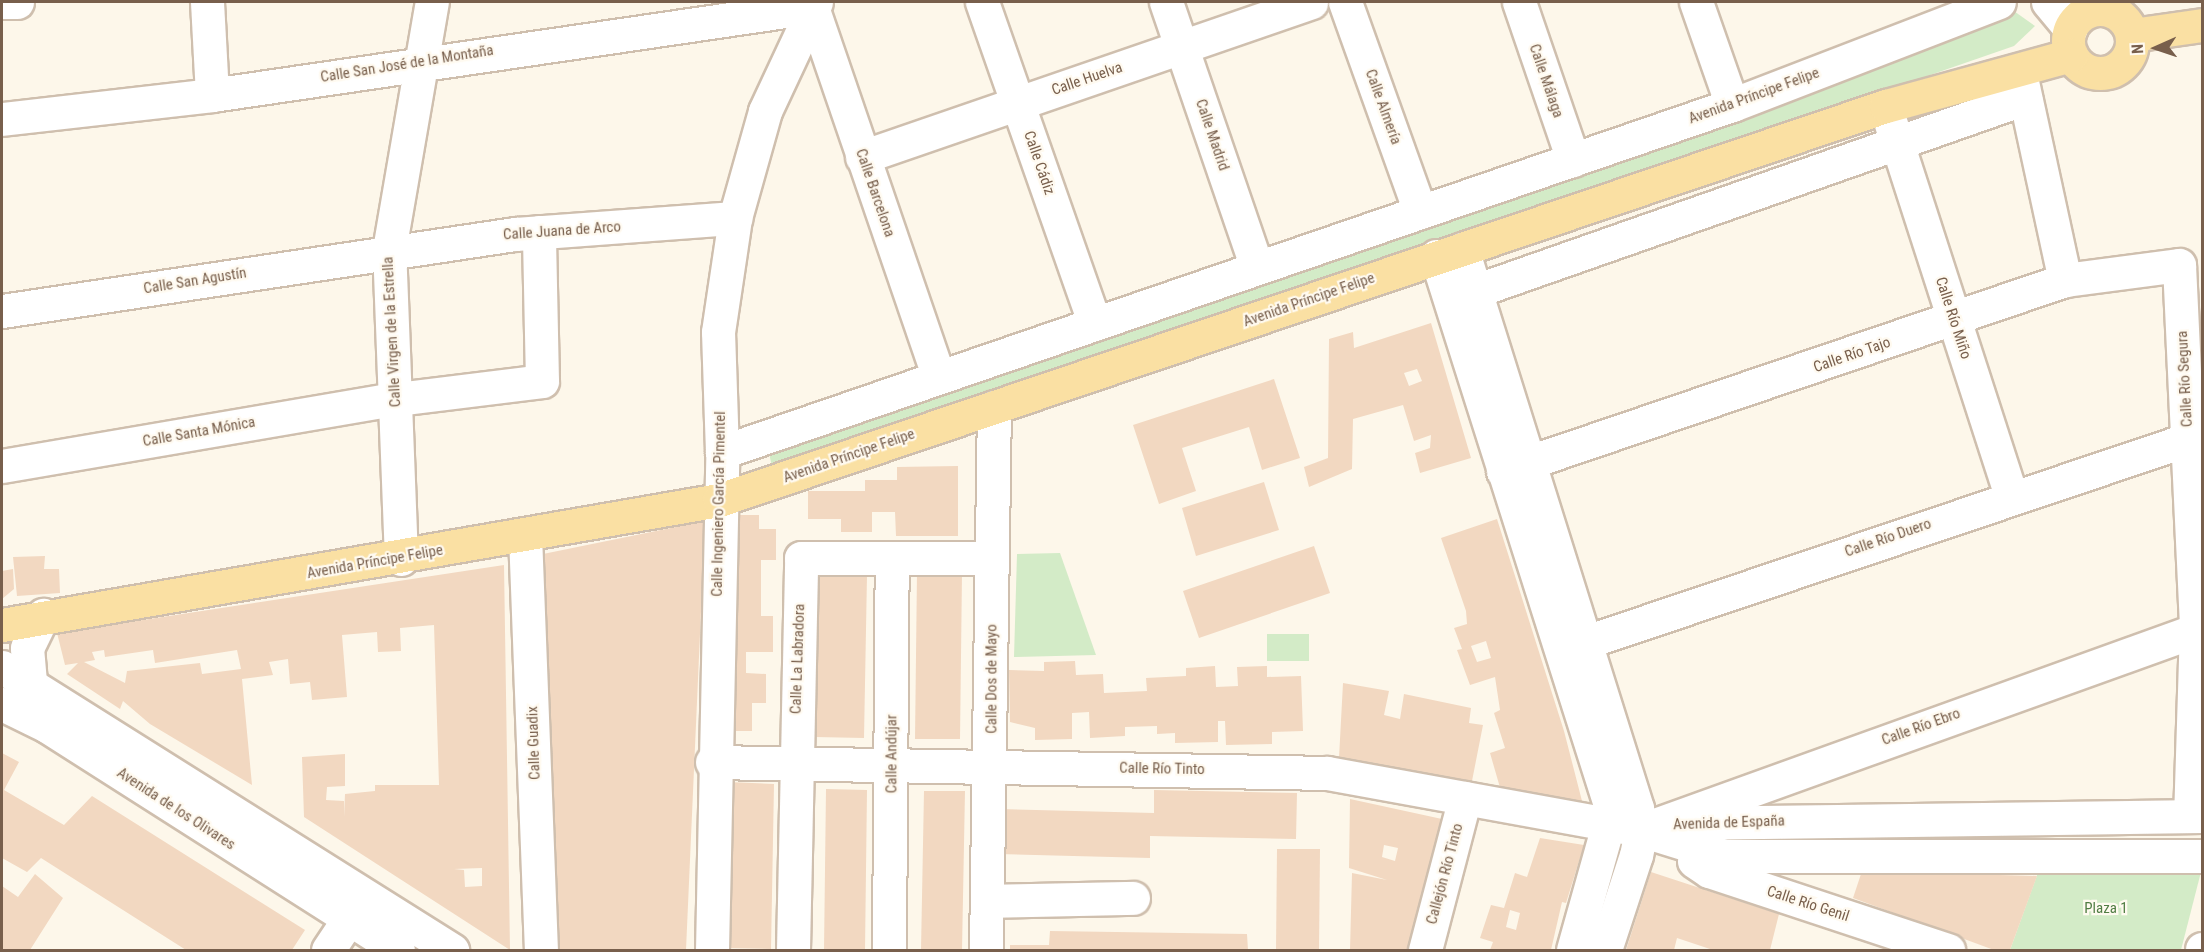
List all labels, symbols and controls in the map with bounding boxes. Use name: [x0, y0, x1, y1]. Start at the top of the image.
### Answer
north arrow: [2126, 18, 2186, 78]
street label: Calle San José de la Montaña: [319, 41, 495, 87]
street label: Calle Málaga: [1525, 42, 1567, 120]
text: N: [2128, 44, 2147, 54]
street label: Calle Huelva: [1049, 59, 1125, 99]
street label: Avenida Príncipe Felipe: [1686, 64, 1822, 128]
street label: Calle Almería: [1361, 67, 1405, 147]
street label: Calle Madrid: [1191, 97, 1233, 173]
street label: Calle Cádiz: [1020, 129, 1058, 197]
street label: Calle Barcelona: [851, 146, 899, 240]
street label: Calle Juana de Arco: [502, 218, 622, 244]
street label: Calle Virgen de la Estrella: [379, 256, 405, 408]
street label: Calle San Agustín: [142, 264, 248, 298]
street label: Avenida Príncipe Felipe: [1241, 269, 1377, 331]
street label: Calle Río Miño: [1931, 275, 1975, 361]
street label: Calle Río Segura: [2173, 330, 2197, 428]
street label: Calle Río Tajo: [1811, 333, 1893, 377]
street label: Calle Ingeniero García Pimentel: [708, 411, 730, 597]
street label: Calle Santa Mónica: [141, 413, 257, 451]
street label: Avenida Príncipe Felipe: [781, 425, 917, 487]
street label: Calle Río Duero: [1842, 515, 1934, 561]
street label: Avenida Príncipe Felipe: [306, 541, 444, 583]
street label: Calle La Labradora: [787, 604, 809, 714]
street label: Calle Dos de Mayo: [983, 624, 1001, 734]
street label: Calle Río Ebro: [1879, 704, 1963, 750]
street label: Calle Guadix: [524, 706, 544, 780]
street label: Calle Andújar: [883, 715, 901, 793]
street label: Calle Río Tinto: [1119, 759, 1205, 779]
street label: Avenida de los Olivares: [114, 764, 238, 854]
street label: Avenida de España: [1673, 812, 1785, 834]
street label: Callejón Río Tinto: [1423, 821, 1467, 927]
street label: Calle Río Genil: [1765, 882, 1851, 926]
park label: Plaza 1: [2084, 900, 2128, 918]

